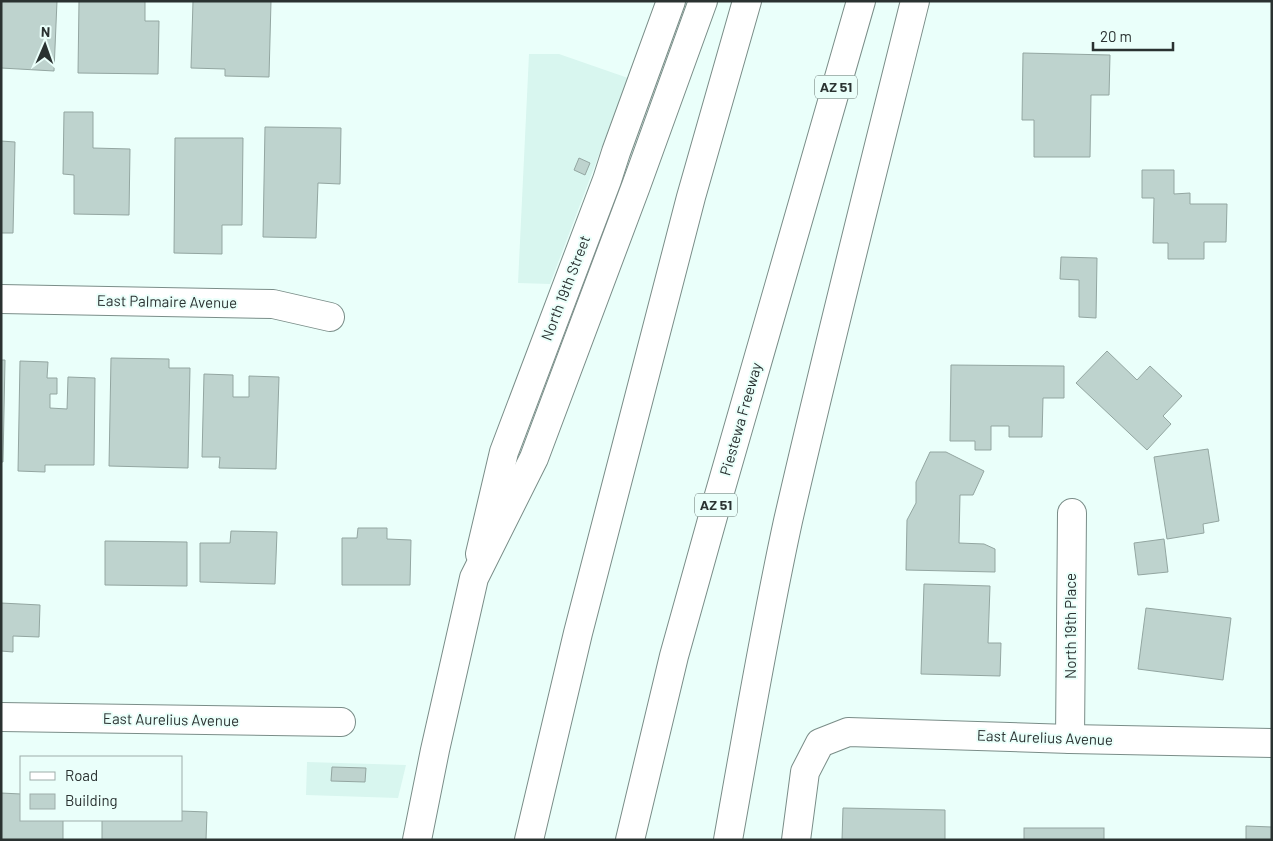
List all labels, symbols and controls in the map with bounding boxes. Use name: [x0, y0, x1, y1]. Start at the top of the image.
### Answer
north arrow: [20, 20, 70, 70]
scale bar: [1093, 20, 1173, 52]
text: N: [41, 23, 50, 40]
text: 20 m: [1100, 27, 1132, 45]
road number: AZ 51: [815, 75, 857, 98]
street label: North 19th Street: [537, 233, 593, 343]
street label: East Palmaire Avenue: [97, 291, 237, 311]
street label: Piestewa Freeway: [715, 360, 765, 477]
road number: AZ 51: [695, 494, 737, 516]
street label: North 19th Place: [1061, 573, 1079, 679]
street label: East Aurelius Avenue: [103, 709, 239, 729]
street label: East Aurelius Avenue: [977, 726, 1113, 748]
legend: [20, 756, 182, 821]
text: Road: [65, 766, 98, 784]
text: Building: [65, 791, 118, 809]

